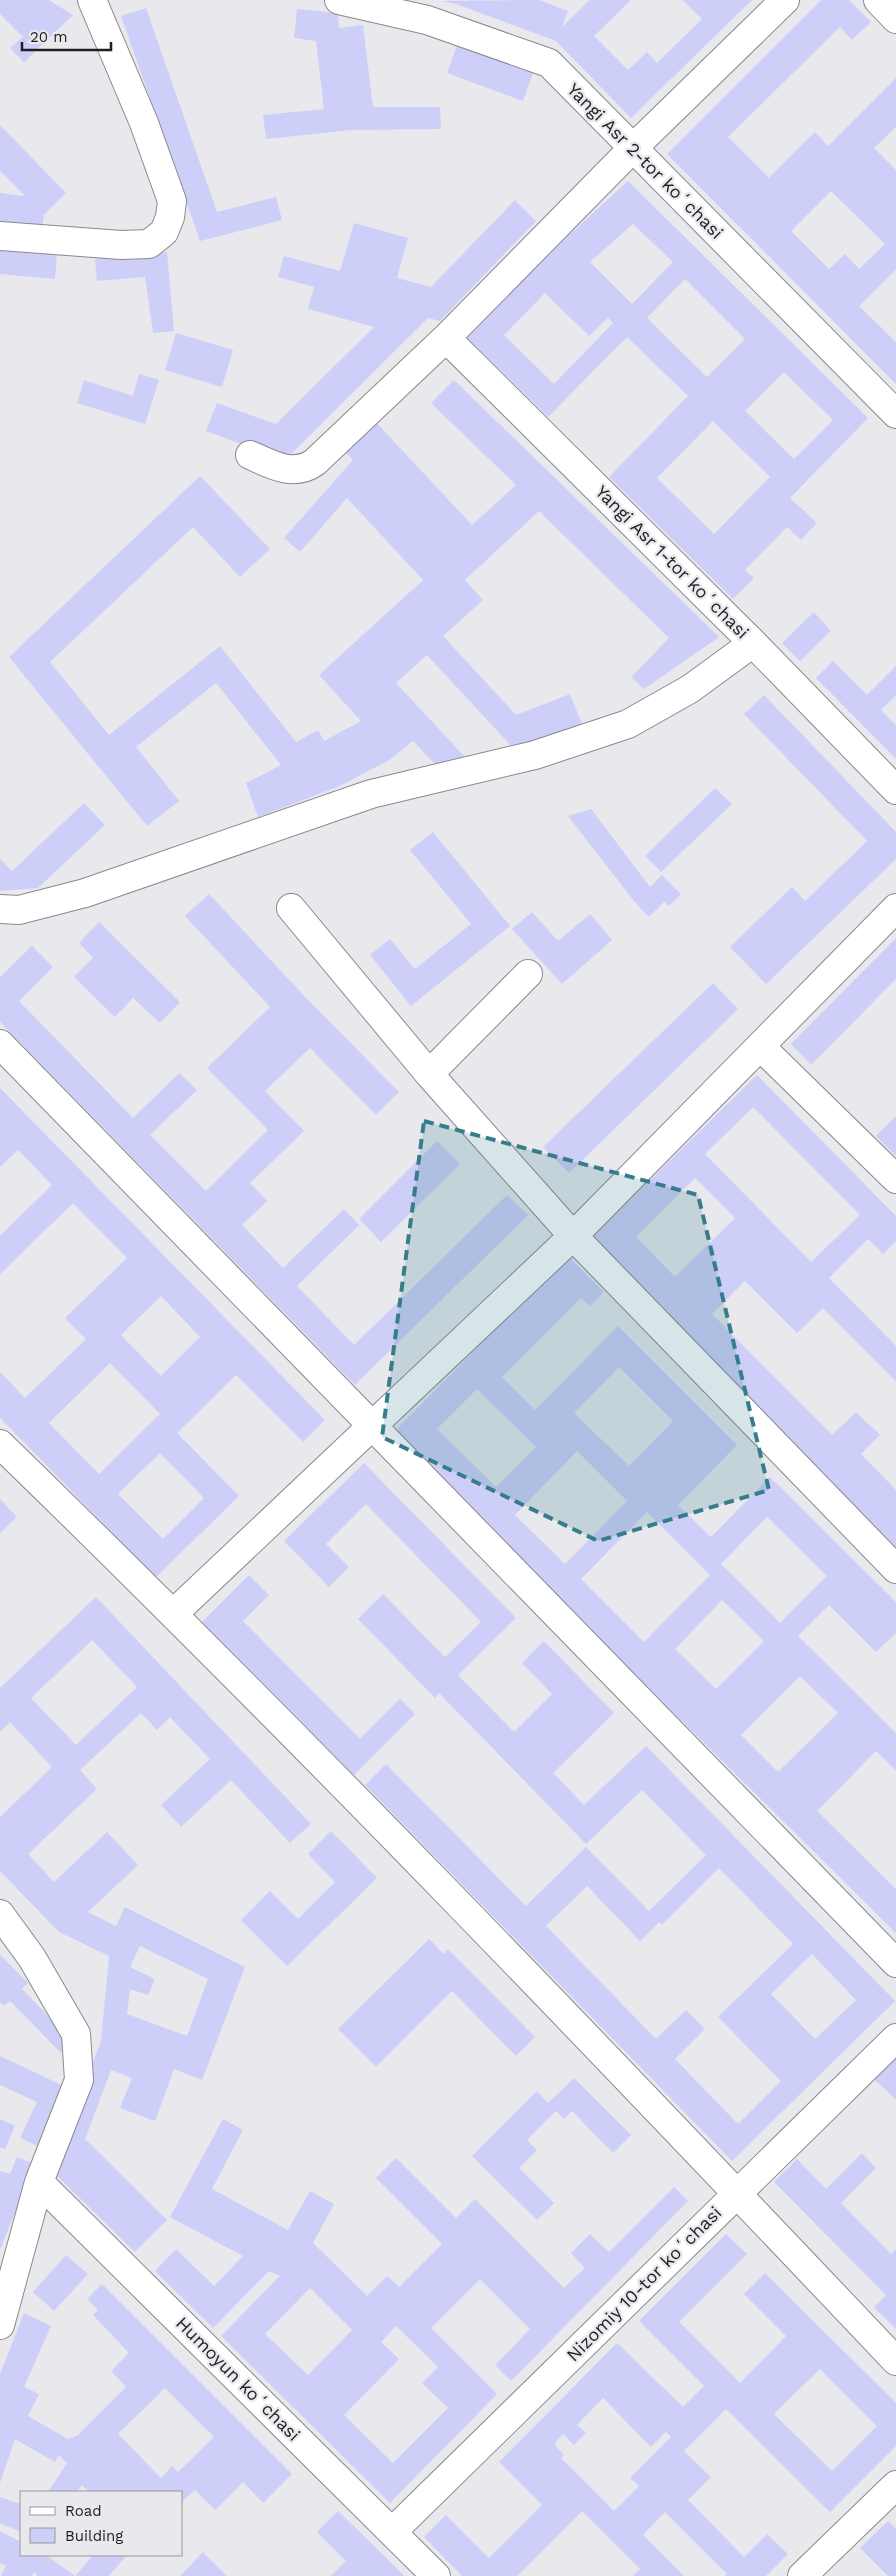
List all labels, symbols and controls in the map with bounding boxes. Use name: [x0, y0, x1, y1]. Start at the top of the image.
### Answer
scale bar: [22, 20, 111, 52]
text: 20 m: [30, 28, 68, 46]
street label: Yangi Asr 2-tor koʻchasi: [563, 78, 728, 243]
street label: Yangi Asr 1-tor koʻchasi: [591, 481, 753, 643]
street label: Nizomiy 10-tor koʻchasi: [562, 2202, 725, 2365]
street label: Humoyun koʻchasi: [172, 2312, 305, 2445]
legend: [20, 2491, 182, 2556]
text: Road: [65, 2502, 102, 2520]
text: Building: [65, 2527, 123, 2545]

